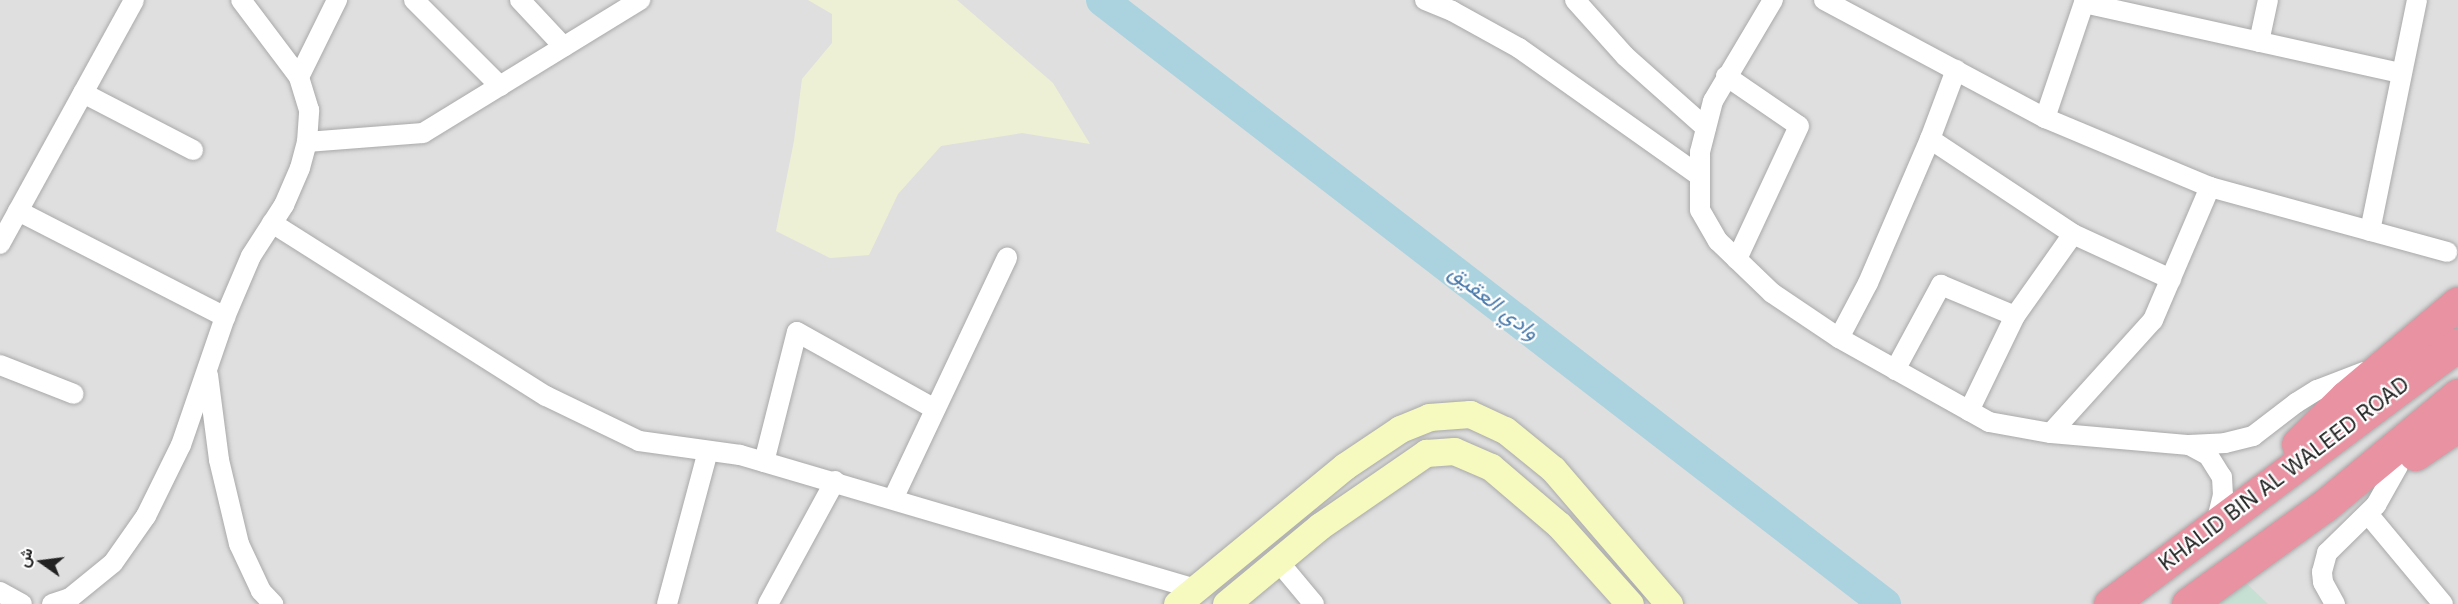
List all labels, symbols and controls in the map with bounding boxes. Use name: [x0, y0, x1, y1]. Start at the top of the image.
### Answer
water label: وادي العقيق: [1444, 259, 1544, 345]
street label: KHALID BIN AL WALEED ROAD: [2154, 372, 2414, 576]
north arrow: [12, 532, 72, 592]
text: ش: [13, 546, 37, 569]

